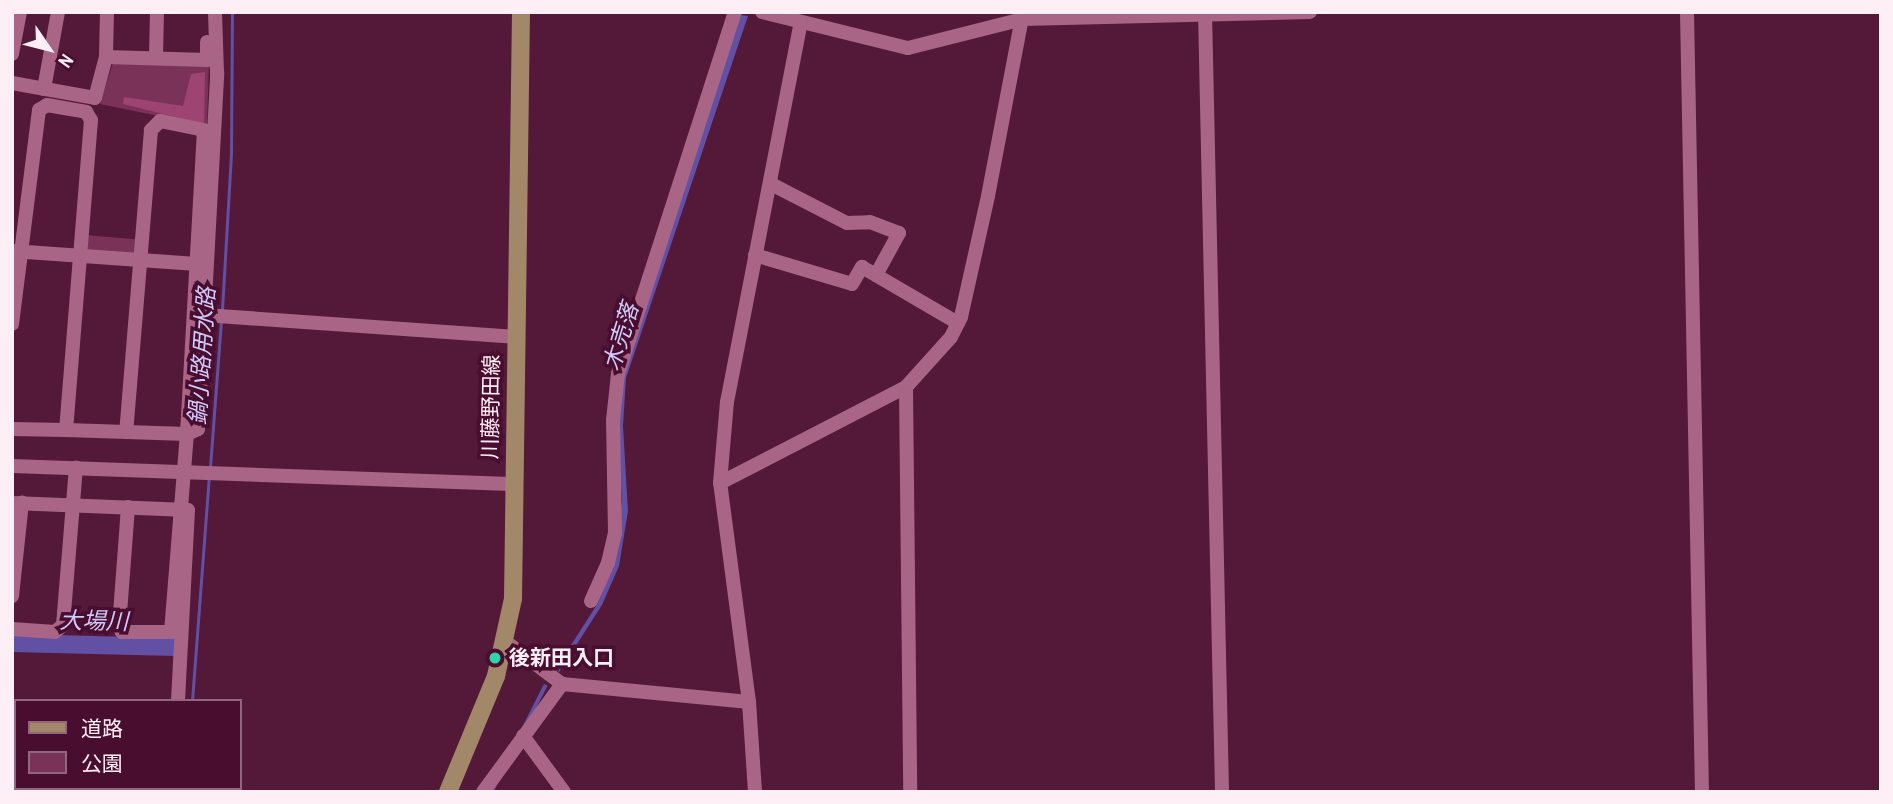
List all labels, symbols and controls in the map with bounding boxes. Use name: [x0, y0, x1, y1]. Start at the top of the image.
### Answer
north arrow: [14, 14, 84, 84]
text: N: [52, 49, 80, 73]
water label: 鍋小路用水路: [183, 286, 221, 426]
water label: 木売落: [598, 300, 644, 374]
street label: 川藤野田線: [477, 354, 505, 460]
water label: 大場川: [59, 607, 129, 635]
place label: 後新田入口: [509, 645, 614, 671]
marker: 後新田入口: [487, 650, 503, 666]
legend: [14, 699, 242, 790]
text: 道路: [81, 714, 123, 743]
text: 公園: [81, 749, 123, 778]

